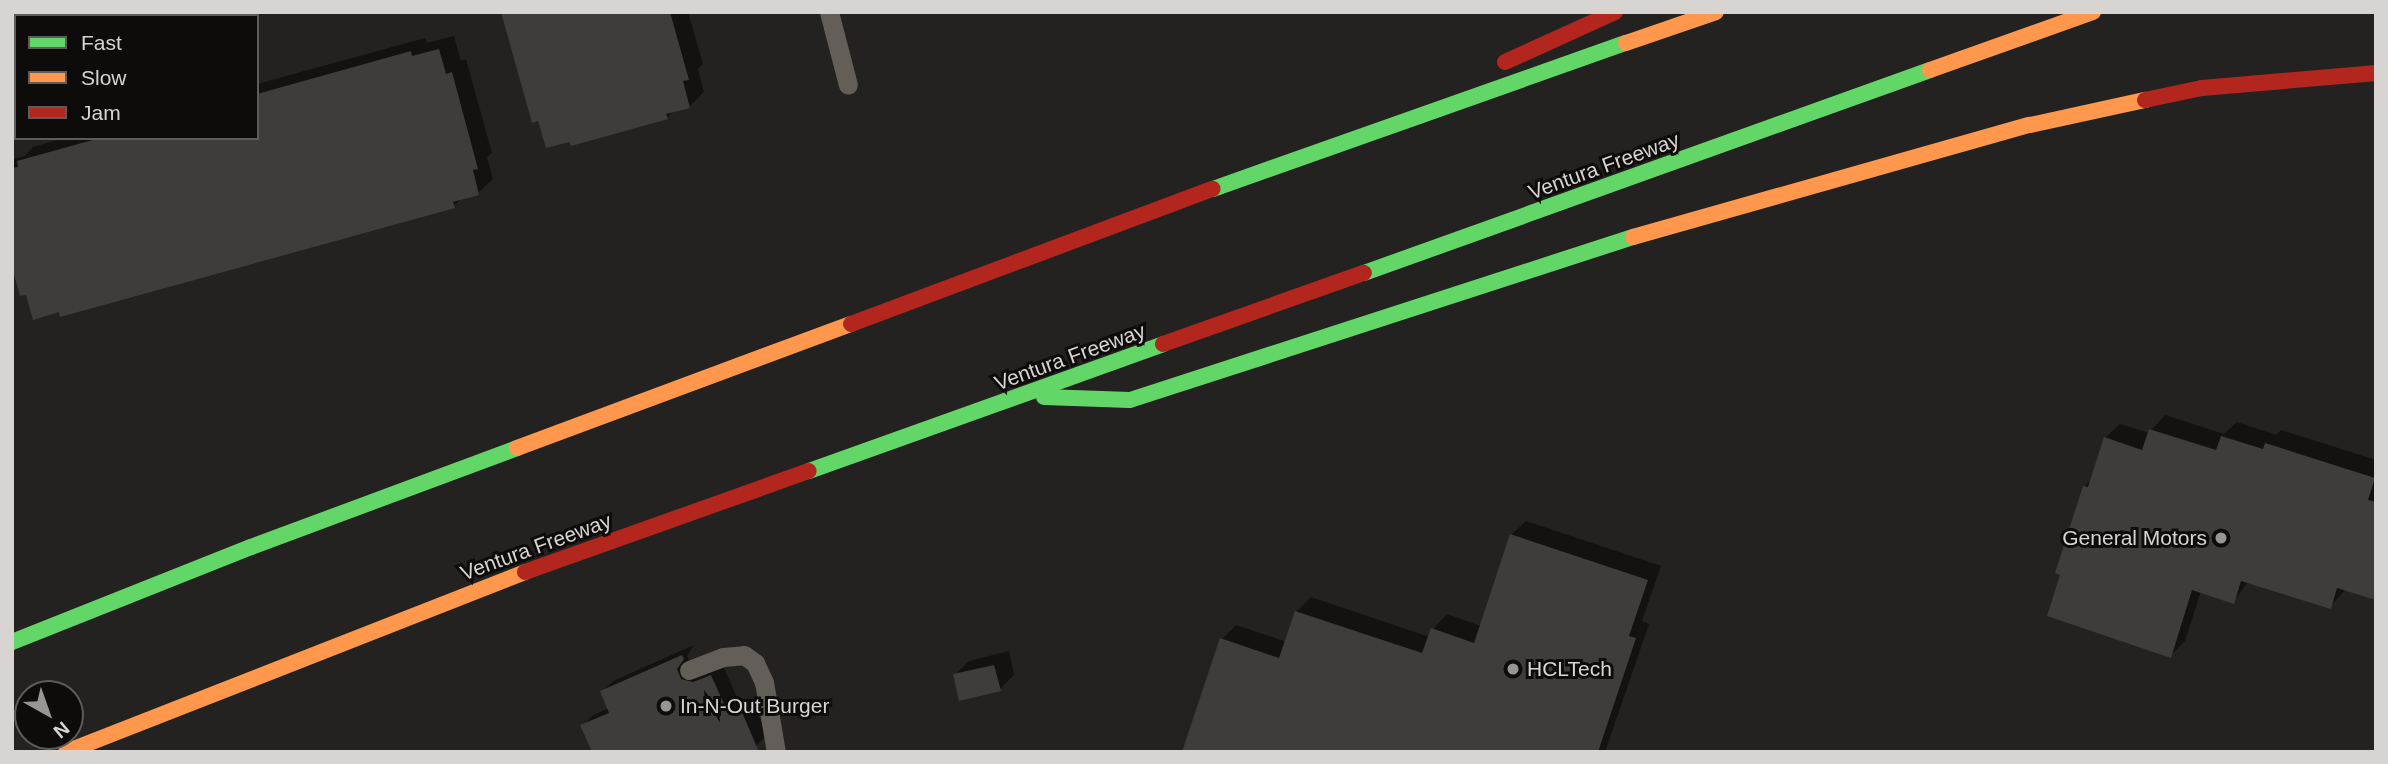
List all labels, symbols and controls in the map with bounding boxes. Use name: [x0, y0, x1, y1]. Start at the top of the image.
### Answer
legend: [14, 14, 259, 140]
text: Fast: [81, 31, 122, 54]
text: Slow: [81, 66, 127, 89]
text: Jam: [81, 101, 121, 124]
street label: Ventura Freeway: [1525, 127, 1683, 205]
street label: Ventura Freeway: [991, 318, 1149, 396]
street label: Ventura Freeway: [457, 508, 615, 586]
place label: General Motors: [2062, 525, 2207, 551]
marker: General Motors: [2213, 530, 2229, 546]
place label: HCLTech: [1527, 656, 1612, 682]
marker: HCLTech: [1505, 661, 1521, 677]
north arrow: [14, 680, 84, 750]
place label: In-N-Out Burger: [680, 693, 829, 719]
marker: In-N-Out Burger: [658, 698, 674, 714]
text: N: [50, 717, 74, 742]

